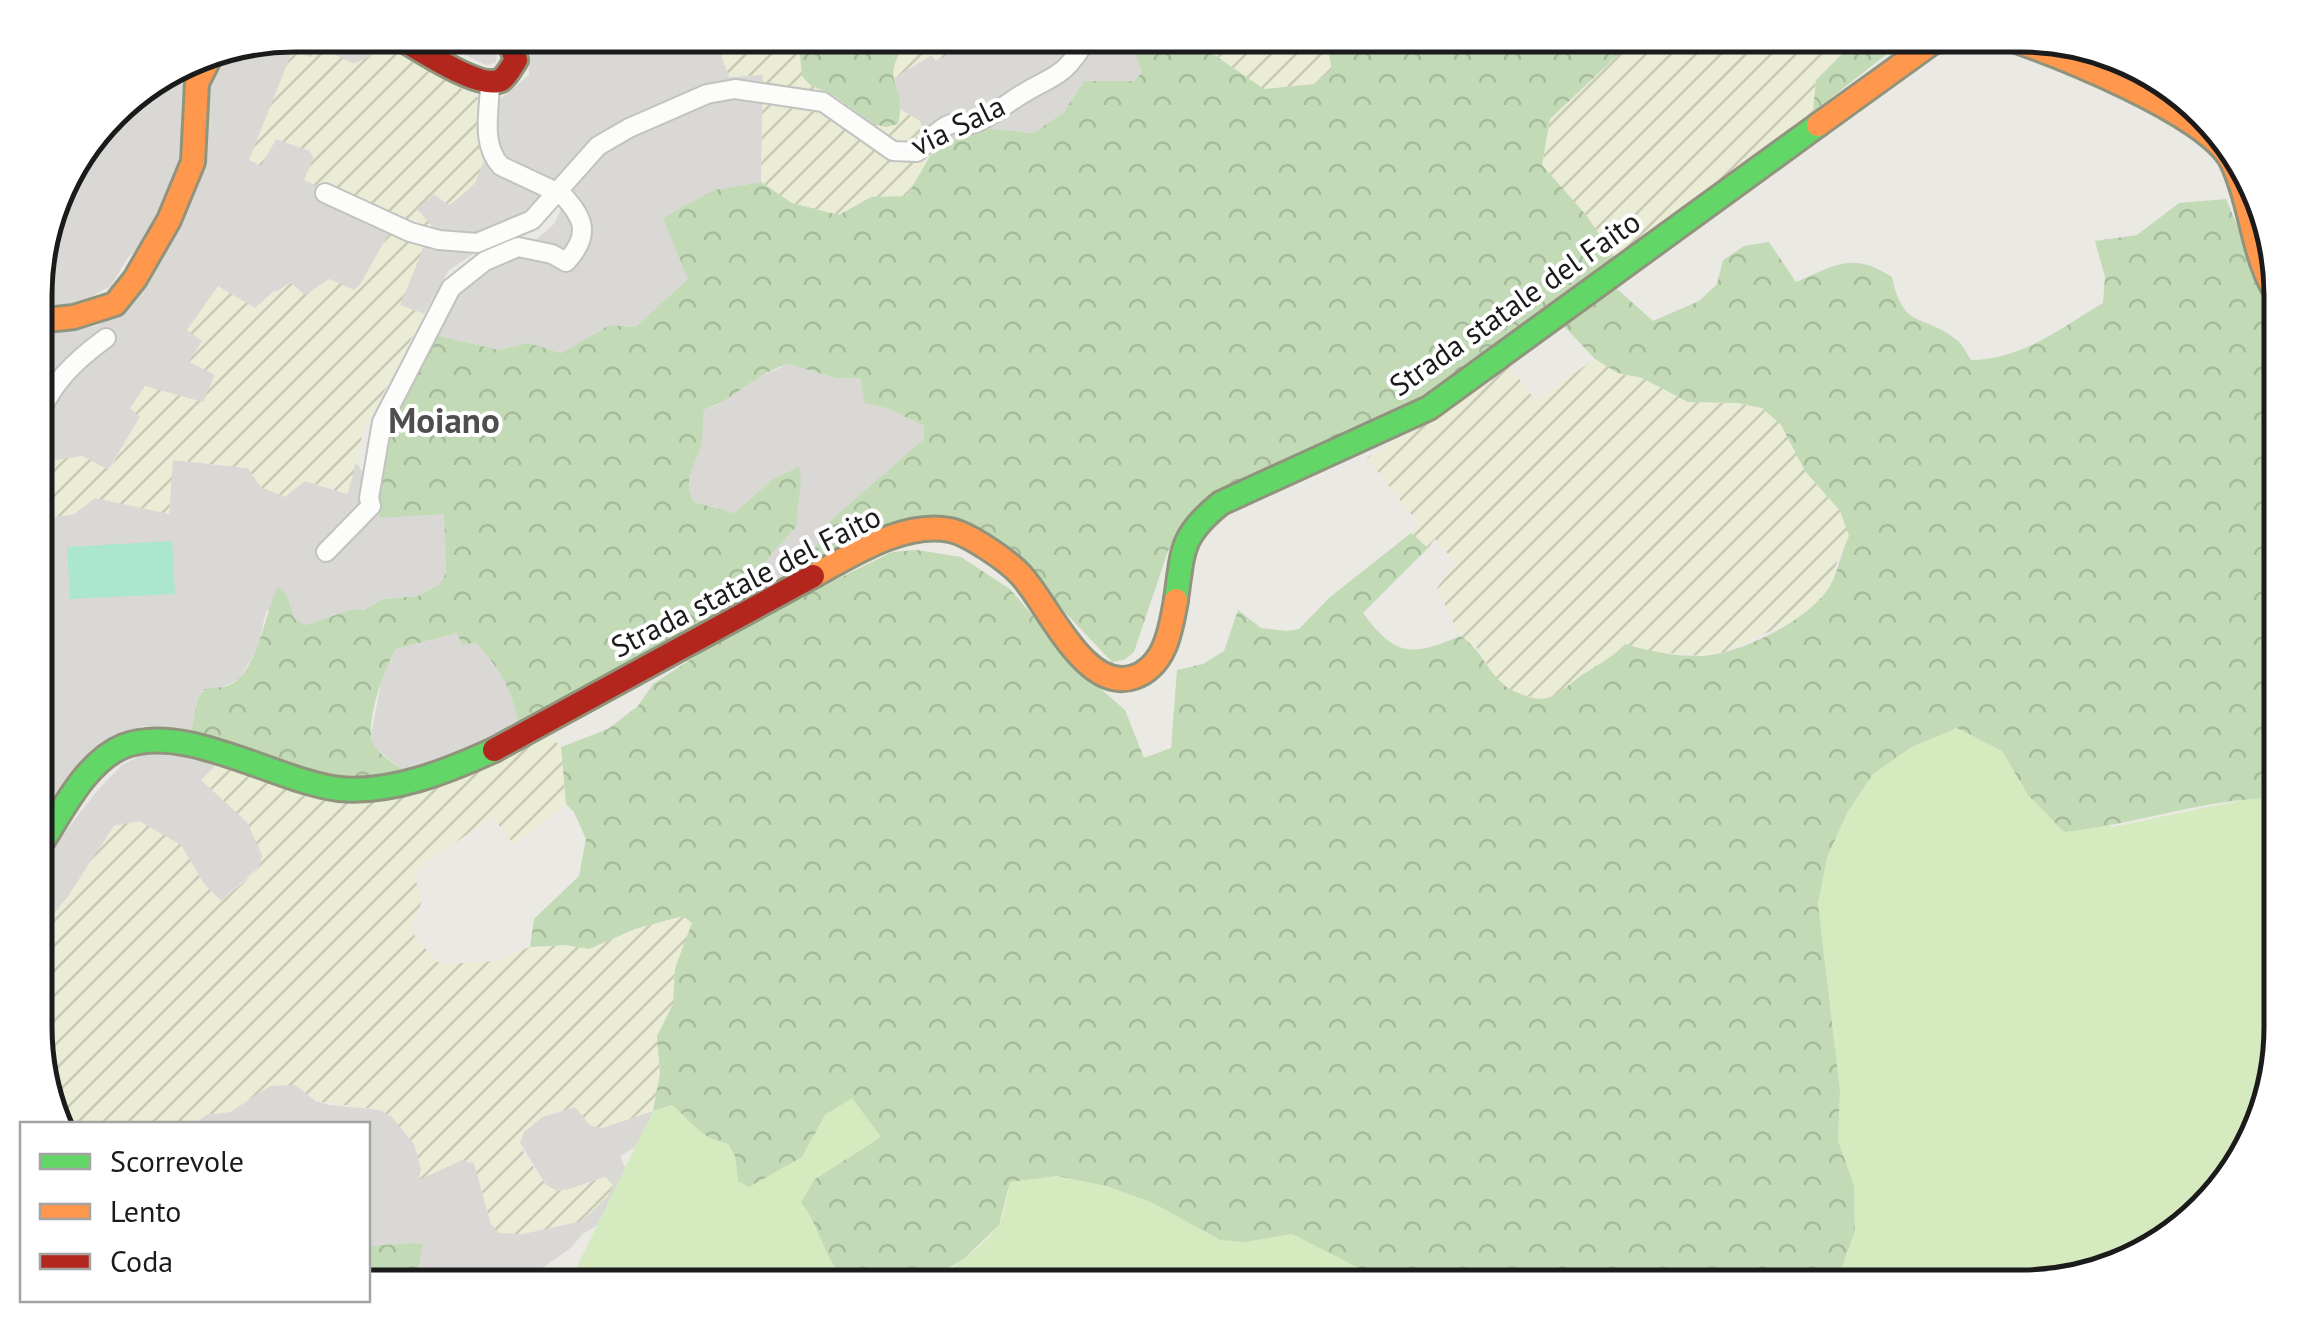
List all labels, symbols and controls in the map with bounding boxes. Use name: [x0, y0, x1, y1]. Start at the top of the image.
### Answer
street label: via Sala: [904, 85, 1011, 164]
street label: Strada statale del Faito: [1381, 201, 1647, 404]
district label: Moiano: [388, 397, 500, 443]
street label: Strada statale del Faito: [604, 496, 887, 666]
legend: [20, 1122, 370, 1302]
text: Scorrevole: [110, 1141, 244, 1180]
text: Lento: [110, 1191, 181, 1230]
text: Coda: [110, 1241, 173, 1280]

